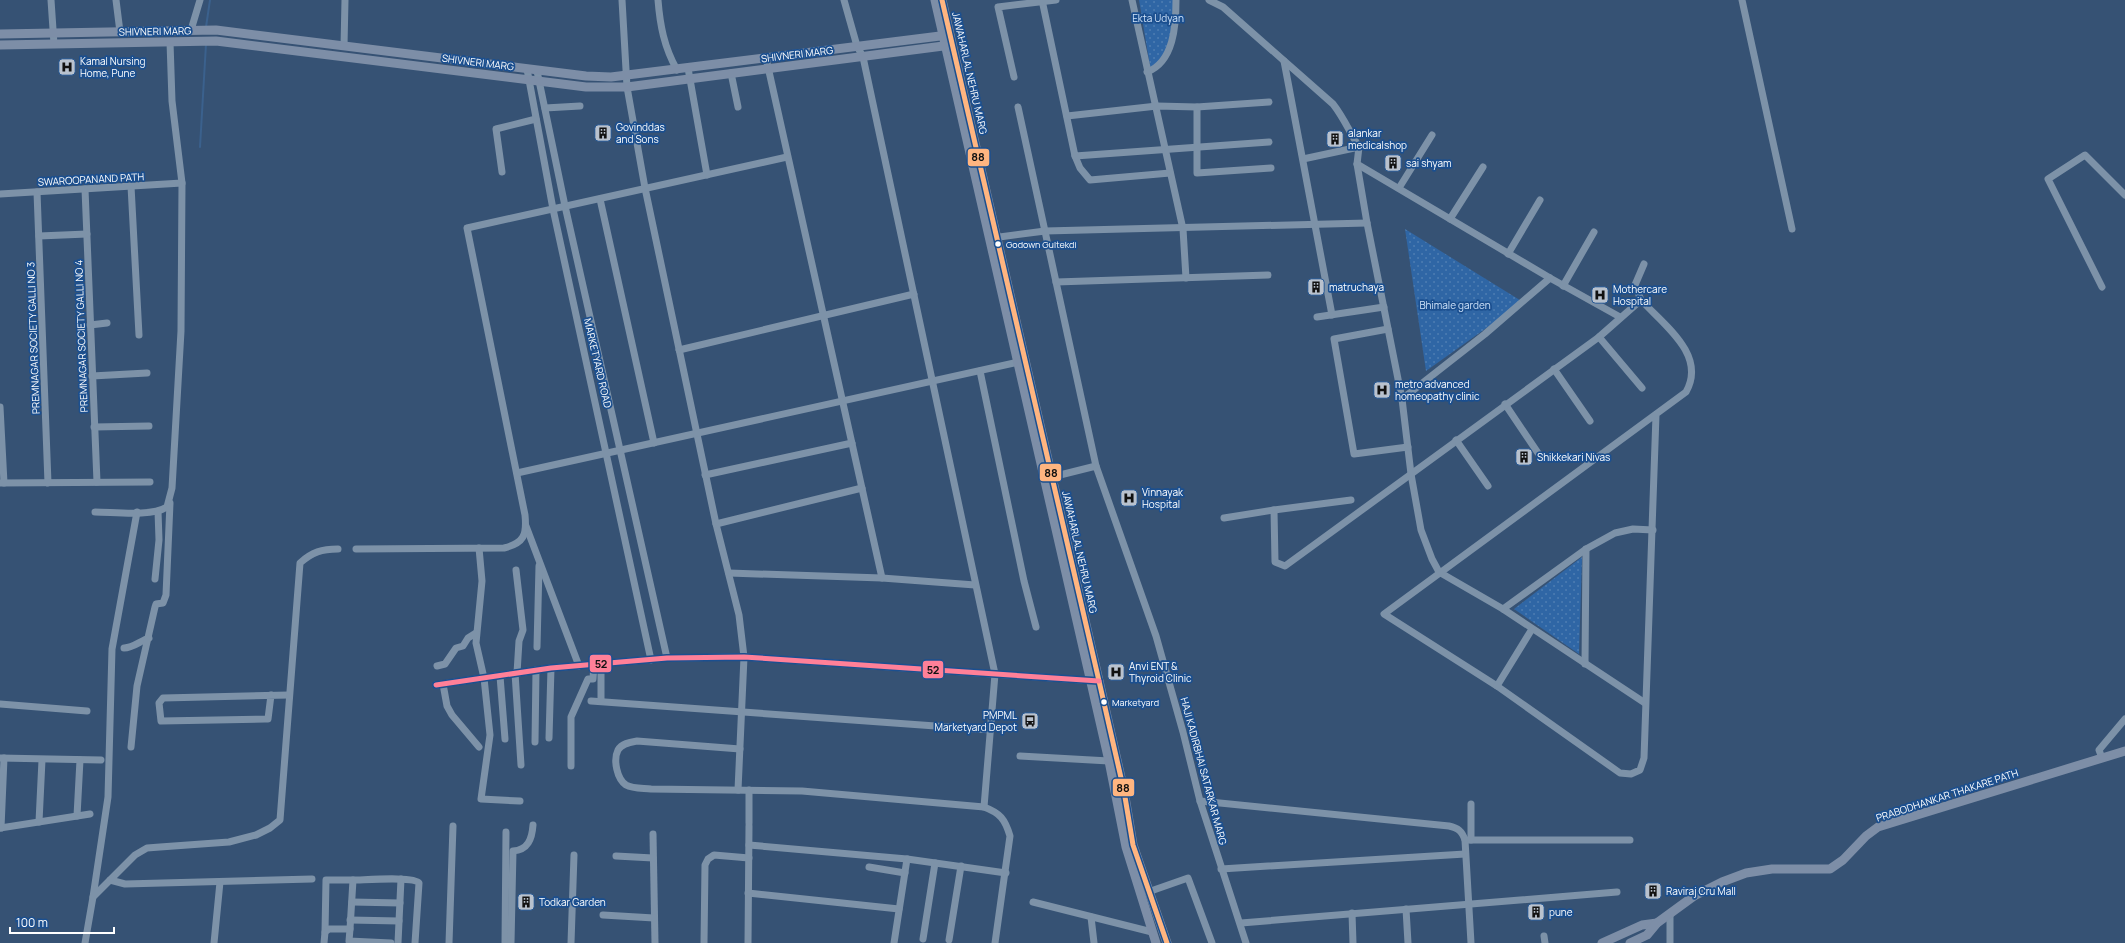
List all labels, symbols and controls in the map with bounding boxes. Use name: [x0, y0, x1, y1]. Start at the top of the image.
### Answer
street label: JAWAHARLAL NEHRU MARG: [949, 10, 991, 136]
park label: Ekta Udyan: [1132, 11, 1184, 25]
street label: SHIVNERI MARG: [119, 23, 191, 39]
street label: SHIVNERI MARG: [760, 43, 834, 65]
street label: SHIVNERI MARG: [441, 51, 515, 73]
place label: Kamal Nursing Home, Pune: [80, 54, 146, 80]
hospital icon: Kamal Nursing Home, Pune: [57, 57, 77, 77]
place label: Govinddas and Sons: [616, 120, 665, 146]
building icon: Govinddas and Sons: [593, 123, 613, 143]
place label: alankar medicalshop: [1348, 126, 1407, 152]
building icon: alankar medicalshop: [1325, 129, 1345, 149]
line badge: 88: [967, 148, 990, 167]
text: 88: [971, 149, 985, 164]
building icon: sai shyam: [1383, 153, 1403, 173]
place label: sai shyam: [1406, 156, 1451, 170]
street label: SWAROOPANAND PATH: [37, 169, 145, 189]
place label: Godown Gultekdi: [1006, 238, 1076, 251]
marker: Godown Gultekdi: [993, 239, 1003, 249]
street label: PREMNAGAR SOCIETY GALLI NO 4: [71, 259, 91, 413]
street label: PREMNAGAR SOCIETY GALLI NO 3: [23, 262, 43, 414]
building icon: matruchaya: [1306, 277, 1326, 297]
place label: matruchaya: [1329, 280, 1384, 294]
place label: Mothercare Hospital: [1613, 282, 1667, 308]
hospital icon: Mothercare Hospital: [1590, 285, 1610, 305]
park label: Bhimale garden: [1419, 298, 1491, 312]
street label: MARKETYARD ROAD: [581, 317, 615, 409]
place label: metro advanced homeopathy clinic: [1395, 377, 1480, 403]
hospital icon: metro advanced homeopathy clinic: [1372, 380, 1392, 400]
building icon: Shikkekari Nivas: [1514, 447, 1534, 467]
place label: Shikkekari Nivas: [1537, 450, 1610, 464]
line badge: 88: [1039, 463, 1062, 482]
text: 88: [1044, 465, 1058, 480]
place label: Vinnayak Hospital: [1142, 485, 1184, 511]
hospital icon: Vinnayak Hospital: [1119, 488, 1139, 508]
street label: JAWAHARLAL NEHRU MARG: [1059, 489, 1101, 615]
line badge: 52: [589, 654, 612, 673]
text: 52: [595, 656, 607, 671]
place label: Anvi ENT & Thyroid Clinic: [1129, 659, 1192, 685]
line badge: 52: [922, 660, 944, 679]
text: 52: [927, 662, 939, 677]
hospital icon: Anvi ENT & Thyroid Clinic: [1106, 662, 1126, 682]
place label: Marketyard: [1112, 696, 1159, 709]
street label: HAJI KADIRBHAI SATARKAR MARG: [1178, 696, 1230, 846]
marker: Marketyard: [1099, 697, 1109, 707]
place label: PMPML Marketyard Depot: [935, 708, 1017, 734]
bus stop icon: PMPML Marketyard Depot: [1020, 711, 1040, 731]
street label: PRABODHANKAR THAKARE PATH: [1874, 765, 2020, 825]
line badge: 88: [1112, 778, 1135, 797]
text: 88: [1116, 780, 1130, 795]
building icon: Raviraj Cru Mall: [1643, 881, 1663, 901]
place label: Raviraj Cru Mall: [1666, 884, 1736, 898]
building icon: Todkar Garden: [516, 892, 536, 912]
place label: Todkar Garden: [539, 895, 606, 909]
building icon: pune: [1526, 902, 1546, 922]
place label: pune: [1549, 905, 1573, 919]
scale bar: [10, 909, 114, 935]
text: 100 m: [16, 914, 48, 931]

